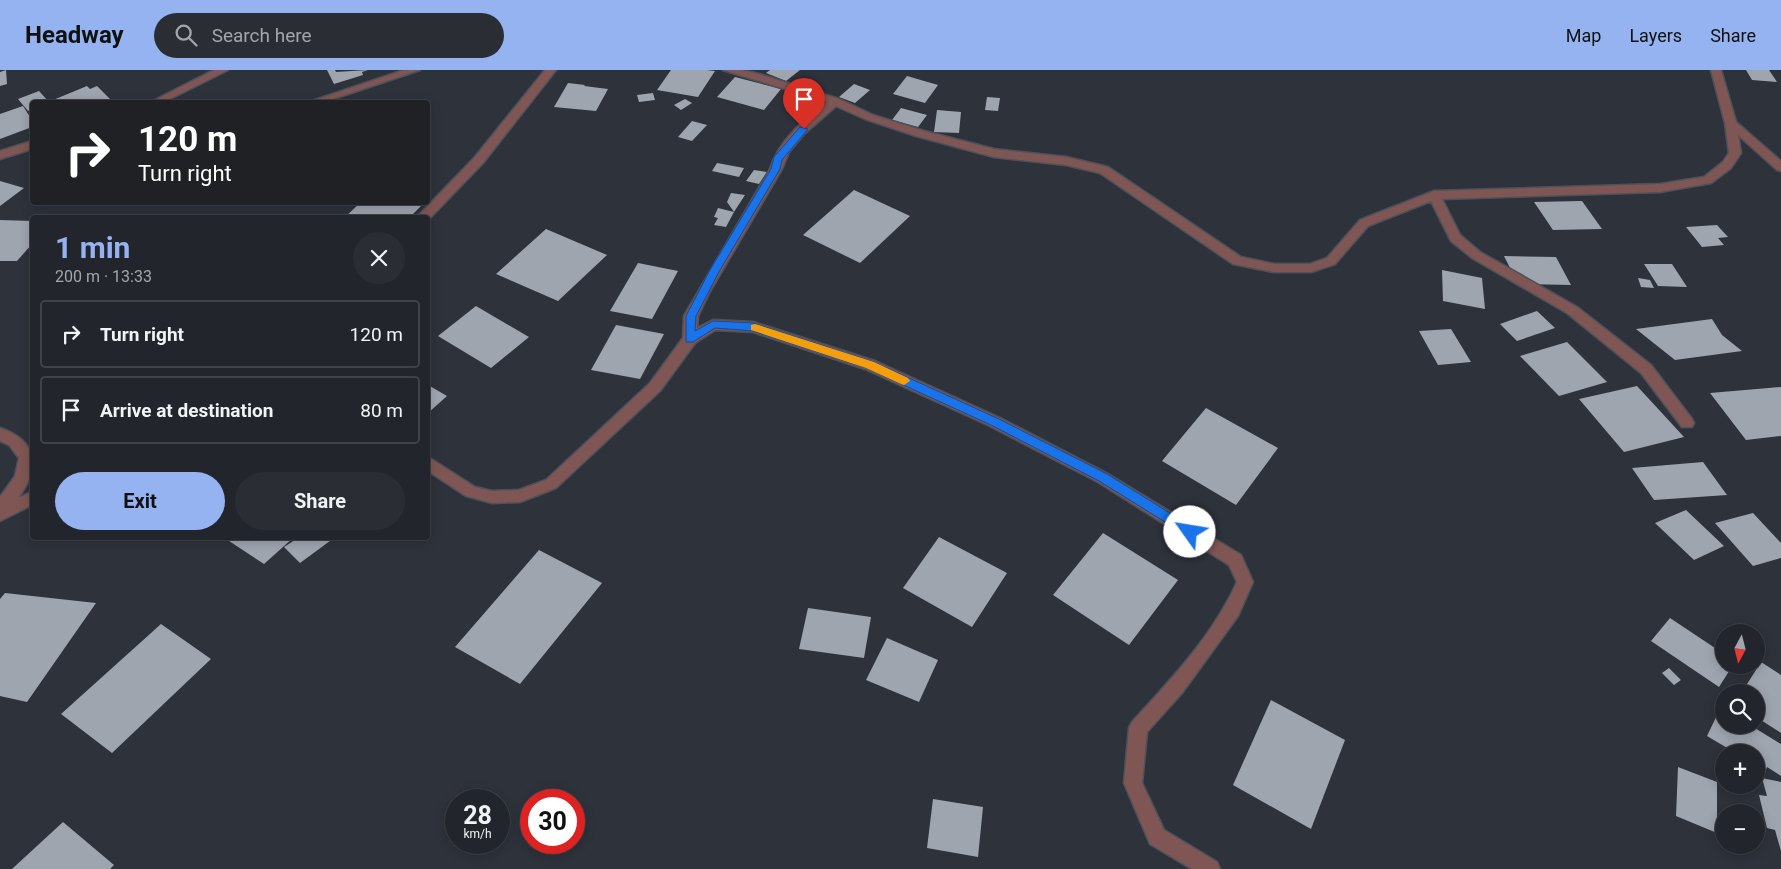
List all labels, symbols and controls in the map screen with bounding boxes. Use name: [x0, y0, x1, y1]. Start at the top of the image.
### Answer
search box: [154, 13, 504, 58]
text: Headway: [25, 21, 124, 49]
icon: search: [172, 21, 200, 49]
text: Search here: [212, 24, 312, 47]
text: Map: [1566, 25, 1601, 46]
text: Layers: [1629, 25, 1682, 46]
text: Share: [1710, 25, 1756, 46]
pin: [783, 78, 825, 129]
icon: arrive: [790, 85, 818, 113]
text: 120 m: [138, 119, 237, 160]
icon: right: [55, 120, 120, 185]
text: Turn right: [138, 161, 232, 186]
text: 1 min: [55, 230, 130, 265]
button: close: [353, 232, 405, 284]
text: 200 m · 13:33: [55, 267, 152, 286]
icon: right: [57, 320, 85, 348]
text: Turn right: [100, 323, 184, 346]
text: 120 m: [350, 323, 403, 346]
icon: arrive: [57, 396, 85, 424]
text: Arrive at destination: [100, 399, 273, 422]
text: 80 m: [360, 399, 403, 422]
button: Exit: [55, 472, 225, 530]
button: Share: [235, 472, 405, 530]
position arrow: [1163, 505, 1215, 557]
north arrow: [1715, 624, 1765, 674]
map controls: [1715, 624, 1765, 854]
button: search: [1715, 684, 1765, 734]
button: +: [1715, 744, 1765, 794]
speed limit sign: 30: [520, 789, 585, 854]
text: 28: [463, 801, 492, 830]
button: −: [1715, 804, 1765, 854]
text: km/h: [463, 827, 492, 841]

